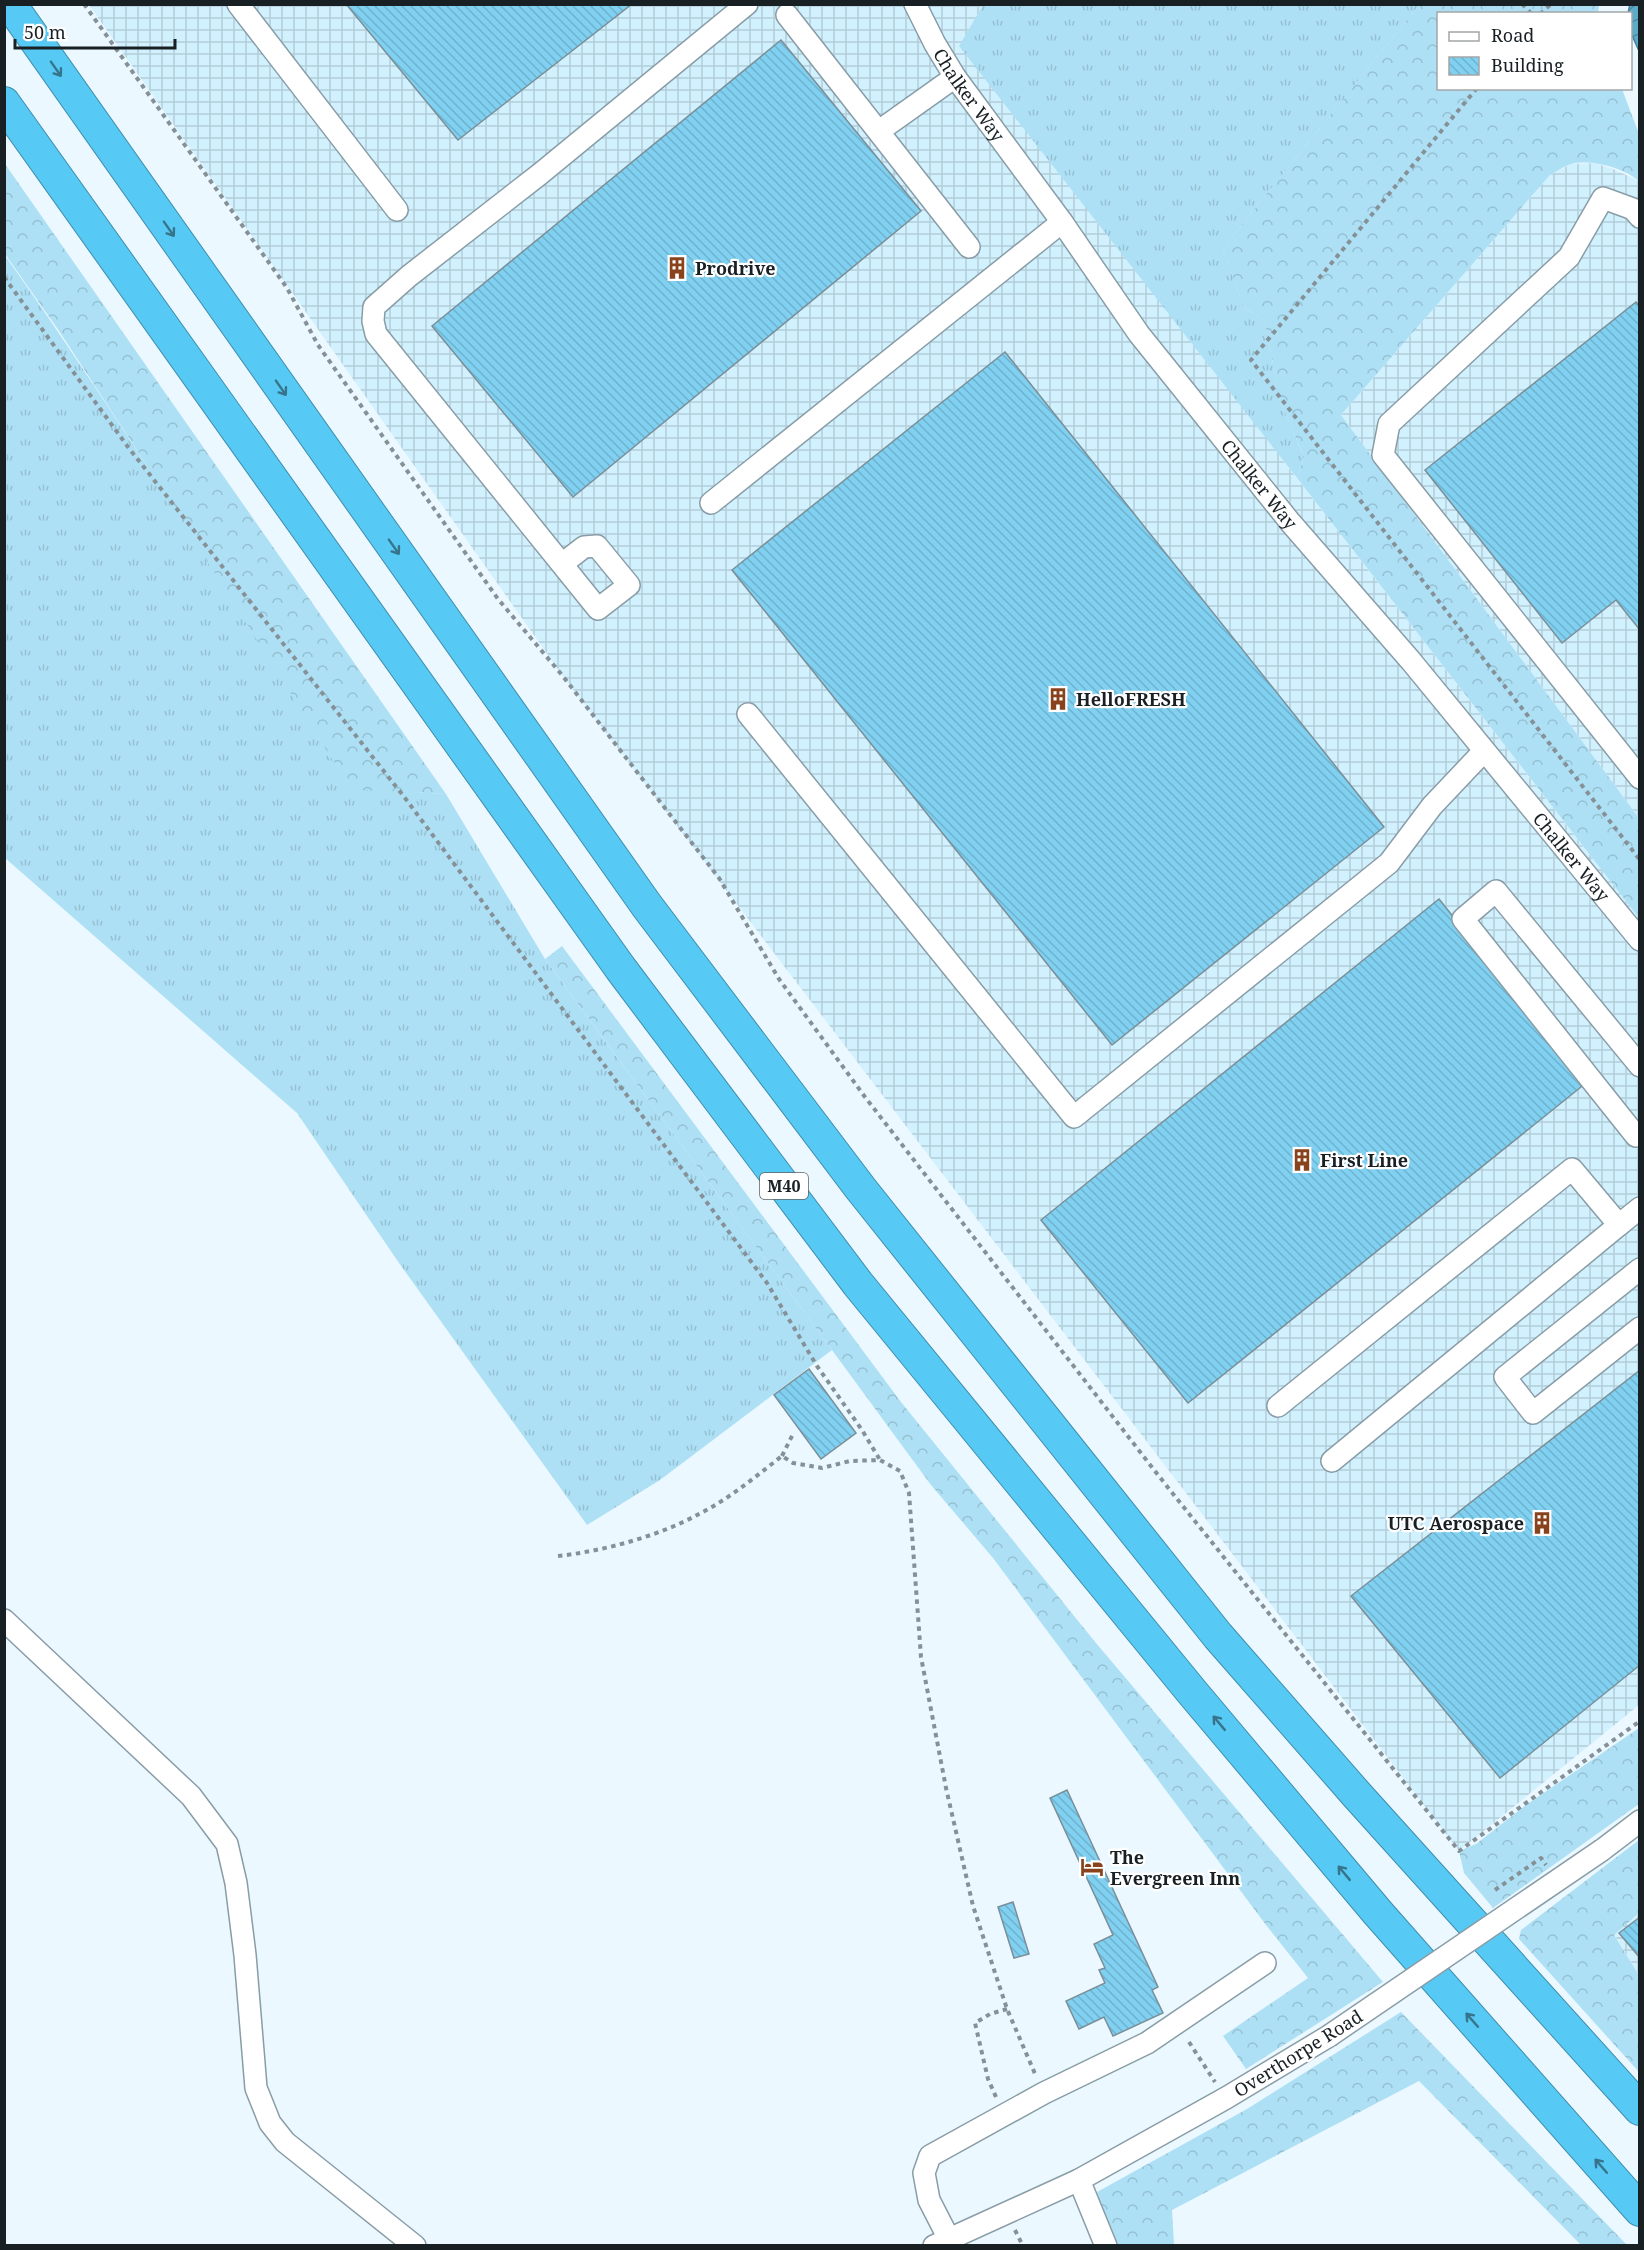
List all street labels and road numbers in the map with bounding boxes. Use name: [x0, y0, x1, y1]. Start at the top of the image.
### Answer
street label: Chalker Way: [928, 44, 1011, 147]
street label: Chalker Way: [1216, 434, 1303, 535]
street label: Chalker Way: [1528, 807, 1616, 907]
road number: M40: [760, 1173, 808, 1199]
street label: Overthorpe Road: [1229, 2004, 1367, 2102]

